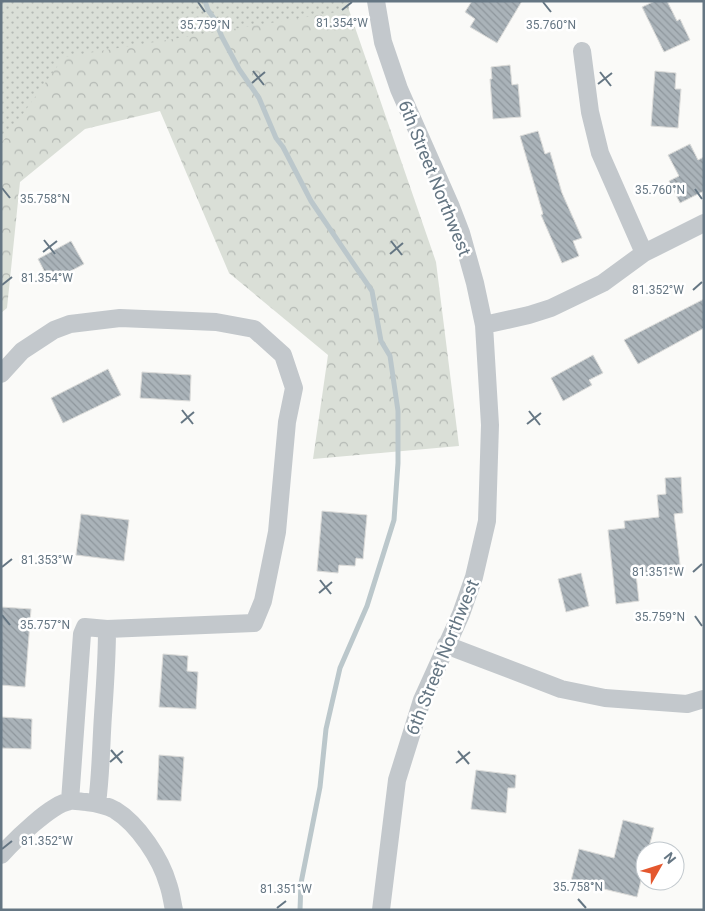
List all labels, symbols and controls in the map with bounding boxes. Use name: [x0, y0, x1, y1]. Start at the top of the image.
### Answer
text: 81.354°W: [316, 16, 368, 30]
text: 35.759°N: [180, 18, 230, 32]
text: 35.760°N: [526, 18, 576, 32]
street label: 6th Street Northwest: [394, 97, 476, 259]
text: 35.760°N: [635, 183, 685, 197]
text: 35.758°N: [20, 192, 70, 206]
text: 81.354°W: [21, 271, 73, 285]
text: 81.352°W: [632, 283, 684, 297]
text: 81.353°W: [21, 553, 73, 567]
text: 81.351°W: [632, 565, 684, 579]
street label: 6th Street Northwest: [401, 576, 483, 738]
text: 35.759°N: [635, 610, 685, 624]
text: 35.757°N: [20, 618, 70, 632]
text: 81.352°W: [21, 834, 73, 848]
north arrow: [635, 841, 685, 891]
text: N: [661, 849, 679, 867]
text: 35.758°N: [553, 880, 603, 894]
text: 81.351°W: [260, 882, 312, 896]

